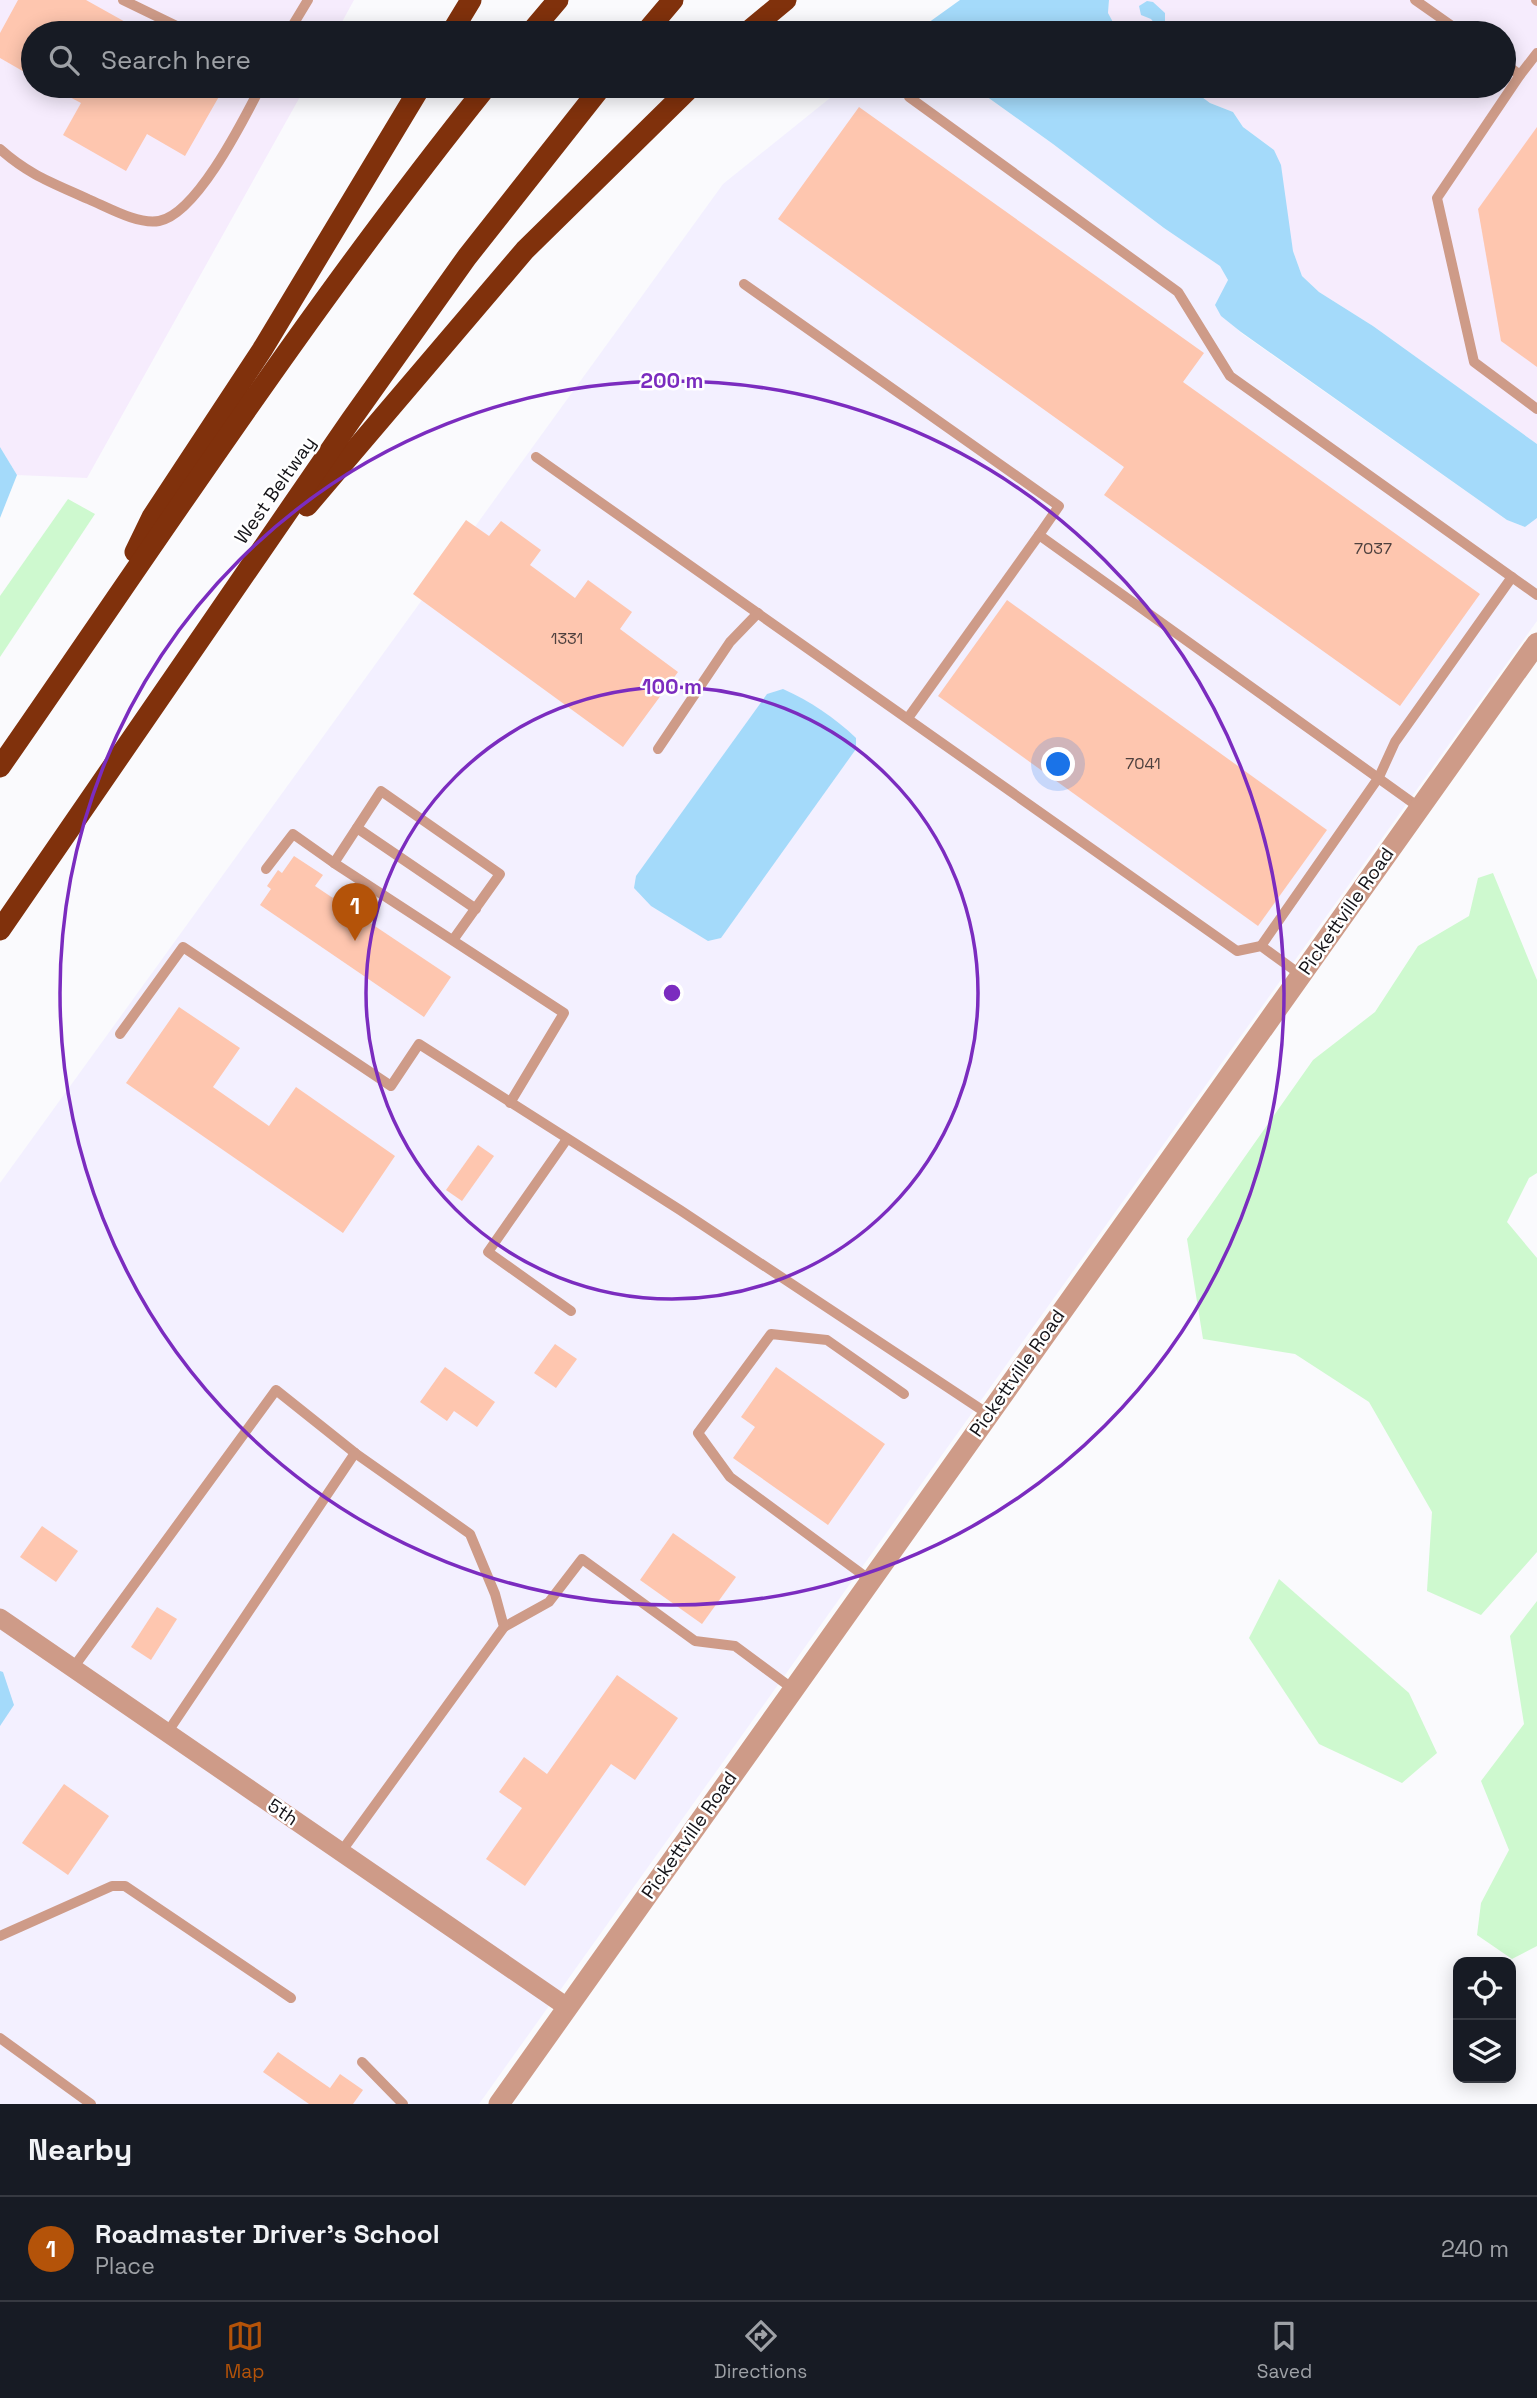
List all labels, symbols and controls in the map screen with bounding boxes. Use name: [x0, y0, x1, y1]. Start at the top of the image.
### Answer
search box: [21, 21, 1516, 98]
icon: search: [45, 41, 83, 79]
text: Search here: [101, 43, 251, 77]
text: 200 m: [641, 367, 703, 394]
street label: West Beltway: [229, 431, 321, 549]
house number: 7037: [1354, 538, 1392, 559]
house number: 1331: [551, 628, 583, 649]
text: 100 m: [642, 673, 702, 700]
your location: [1041, 747, 1075, 781]
house number: 7041: [1125, 753, 1161, 774]
street label: Pickettville Road: [1293, 842, 1399, 980]
pin: 1: [332, 883, 378, 941]
centre of rings: [660, 981, 684, 1005]
street label: Pickettville Road: [964, 1304, 1070, 1442]
street label: Pickettville Road: [636, 1766, 742, 1904]
street label: 5th: [263, 1793, 303, 1831]
map controls: [1453, 1957, 1516, 2083]
button: locate: [1453, 1957, 1516, 2020]
button: layers: [1453, 2020, 1516, 2083]
text: Nearby: [28, 2130, 132, 2169]
text: Roadmaster Driver's School: [95, 2217, 440, 2251]
text: 1: [46, 2234, 56, 2264]
text: 240 m: [1441, 2234, 1509, 2264]
text: Place: [95, 2251, 155, 2281]
tab: Map: [225, 2317, 264, 2384]
tab: Directions: [714, 2317, 807, 2384]
tab: Saved: [1257, 2317, 1312, 2384]

